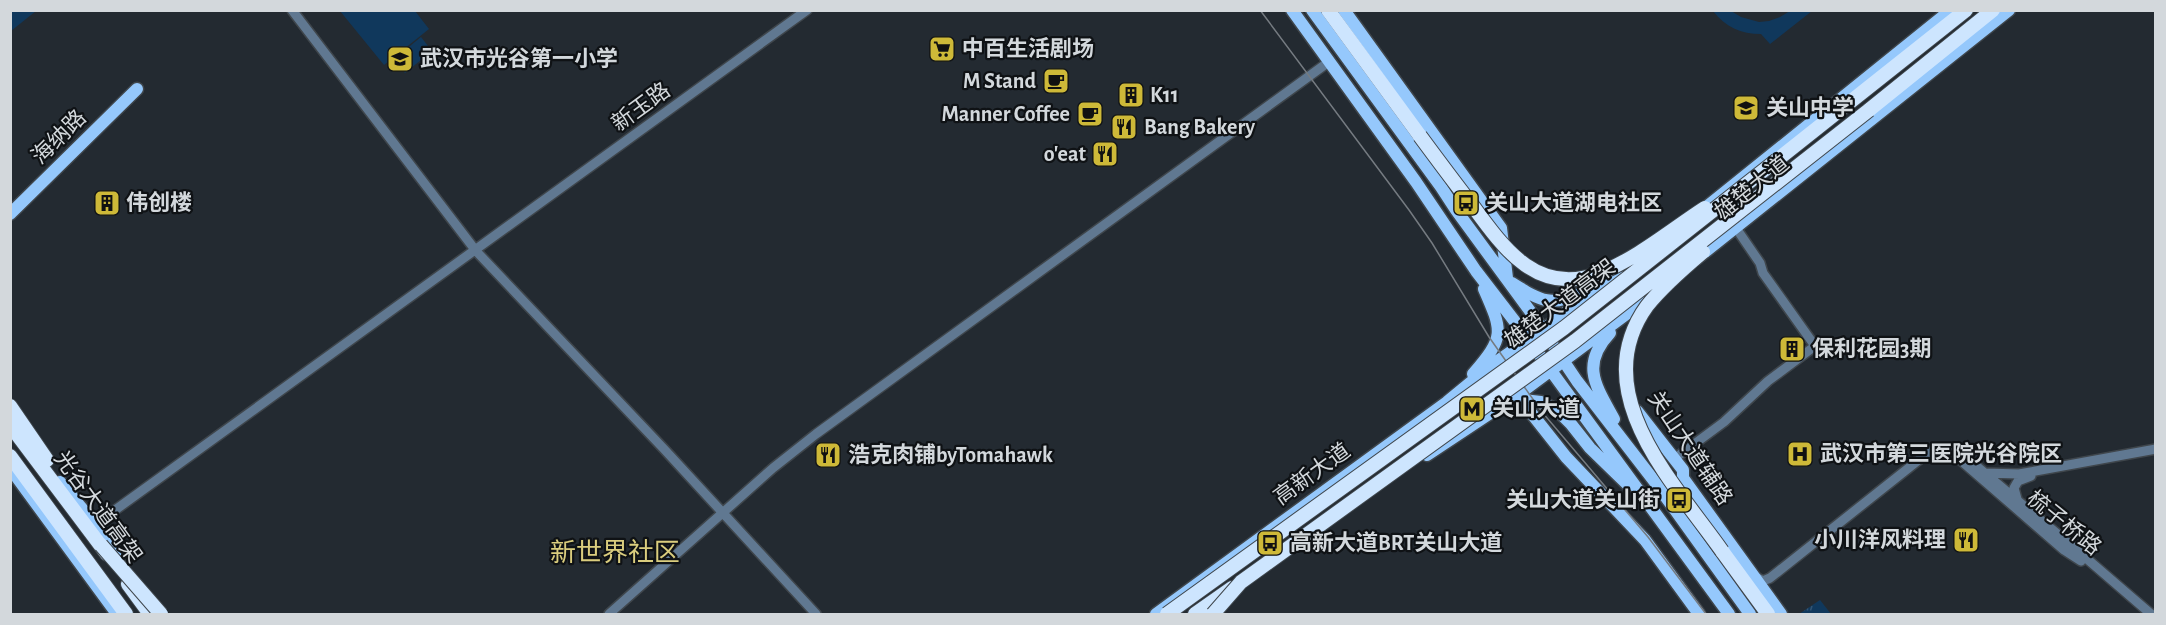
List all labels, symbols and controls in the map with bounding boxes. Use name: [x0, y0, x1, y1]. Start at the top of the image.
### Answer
supermarket icon: 中百生活剧场: [927, 34, 957, 64]
place label: 中百生活剧场: [962, 37, 1094, 60]
school or university icon: 武汉市光谷第一小学: [385, 44, 415, 74]
place label: 武汉市光谷第一小学: [420, 47, 618, 70]
cafe icon: M Stand: [1041, 66, 1071, 96]
place label: M Stand: [963, 70, 1036, 92]
street label: 新玉路: [607, 78, 674, 135]
building icon: K11: [1116, 80, 1146, 110]
place label: K11: [1150, 84, 1179, 106]
school or university icon: 关山中学: [1731, 93, 1761, 123]
place label: 关山中学: [1766, 96, 1854, 119]
cafe icon: Manner Coffee: [1075, 99, 1105, 129]
place label: Manner Coffee: [941, 103, 1070, 125]
street label: 海纳路: [27, 105, 90, 168]
restaurant icon: Bang Bakery: [1109, 112, 1139, 142]
place label: Bang Bakery: [1144, 116, 1255, 139]
restaurant icon: o'eat: [1090, 139, 1120, 169]
place label: o'eat: [1044, 143, 1087, 165]
street label: 雄楚大道: [1710, 151, 1793, 224]
building icon: 伟创楼: [92, 188, 122, 218]
bus stop icon: 关山大道湖电社区: [1451, 188, 1481, 218]
place label: 伟创楼: [126, 191, 192, 214]
place label: 关山大道湖电社区: [1486, 191, 1662, 214]
street label: 雄楚大道高架: [1500, 255, 1619, 353]
building icon: 保利花园3期: [1777, 334, 1807, 364]
place label: 保利花园3期: [1812, 337, 1931, 360]
street label: 关山大道辅路: [1644, 387, 1737, 509]
metro station icon: 关山大道: [1457, 394, 1487, 424]
place label: 关山大道: [1492, 397, 1580, 420]
street label: 高新大道: [1269, 438, 1354, 509]
hospital icon: 武汉市第三医院光谷院区: [1785, 439, 1815, 469]
restaurant icon: 浩克肉铺byTomahawk: [813, 440, 843, 470]
place label: 武汉市第三医院光谷院区: [1820, 442, 2062, 465]
place label: 浩克肉铺byTomahawk: [848, 443, 1053, 467]
street label: 光谷大道高架: [50, 447, 147, 567]
bus stop icon: 关山大道关山街: [1664, 485, 1694, 515]
street label: 梳子桥路: [2023, 486, 2106, 559]
place label: 关山大道关山街: [1506, 488, 1660, 511]
restaurant icon: 小川洋风料理: [1951, 525, 1981, 555]
bus stop icon: 高新大道BRT关山大道: [1255, 528, 1285, 558]
place label: 小川洋风料理: [1814, 528, 1946, 551]
place label: 高新大道BRT关山大道: [1290, 531, 1502, 554]
district label: 新世界社区: [550, 538, 680, 566]

